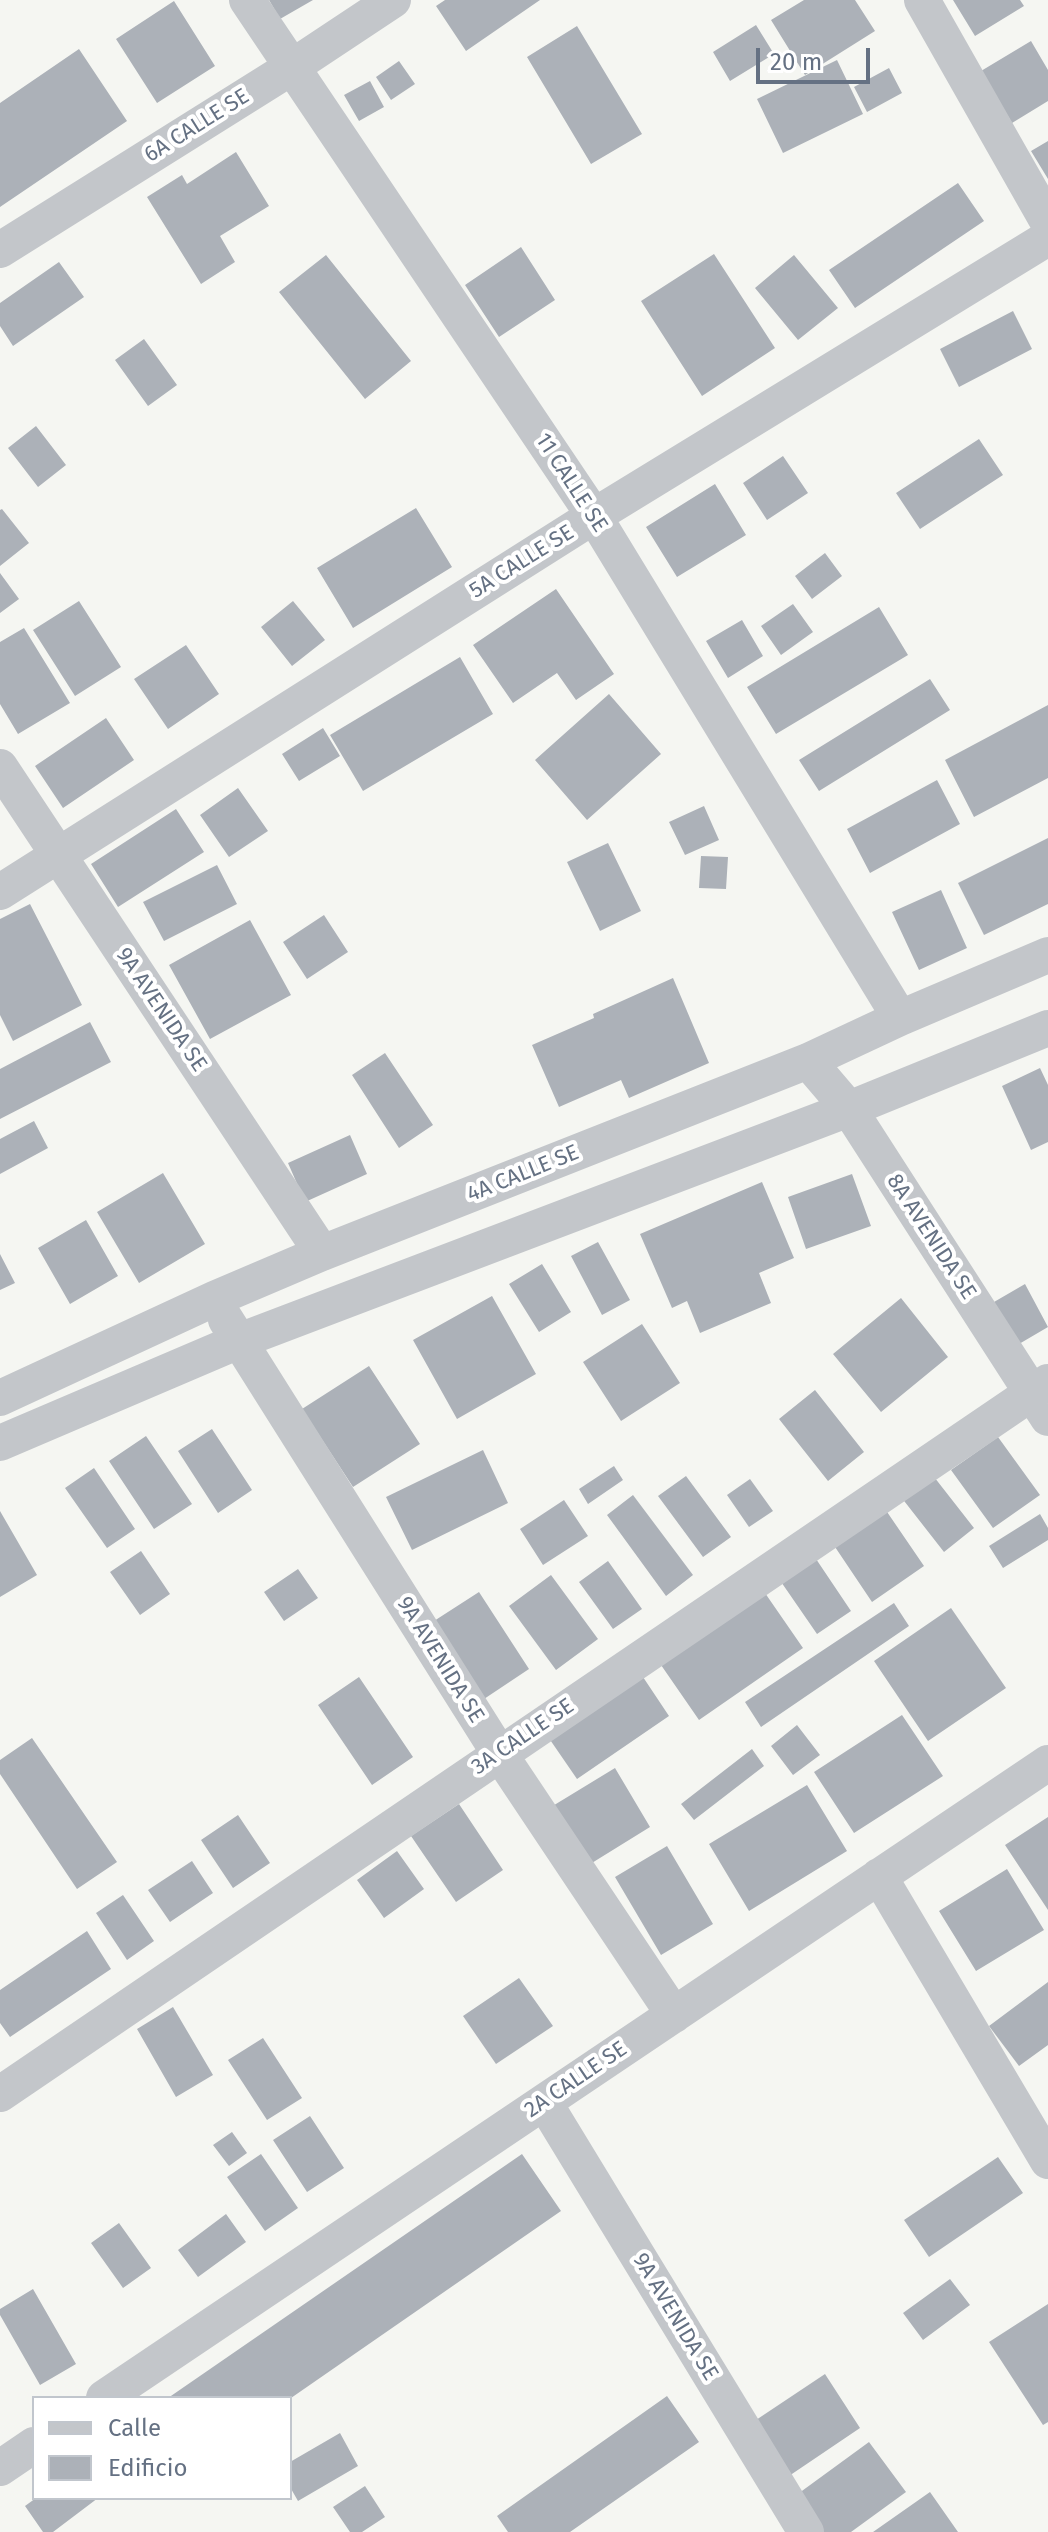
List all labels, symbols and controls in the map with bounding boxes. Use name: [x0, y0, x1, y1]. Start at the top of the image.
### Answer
scale bar: [760, 32, 874, 82]
text: 20 m: [770, 48, 822, 76]
street label: 6A CALLE SE: [140, 83, 254, 169]
street label: 11 CALLE SE: [529, 429, 613, 537]
street label: 5A CALLE SE: [465, 520, 579, 604]
street label: 9A AVENIDA SE: [110, 943, 212, 1077]
street label: 4A CALLE SE: [463, 1140, 583, 1208]
street label: 8A AVENIDA SE: [881, 1169, 981, 1305]
street label: 9A AVENIDA SE: [391, 1592, 489, 1728]
street label: 3A CALLE SE: [467, 1693, 579, 1781]
street label: 2A CALLE SE: [520, 2036, 632, 2124]
street label: 9A AVENIDA SE: [627, 2249, 723, 2385]
legend: [32, 2396, 292, 2500]
text: Calle: [108, 2414, 161, 2442]
text: Edificio: [108, 2454, 188, 2482]

